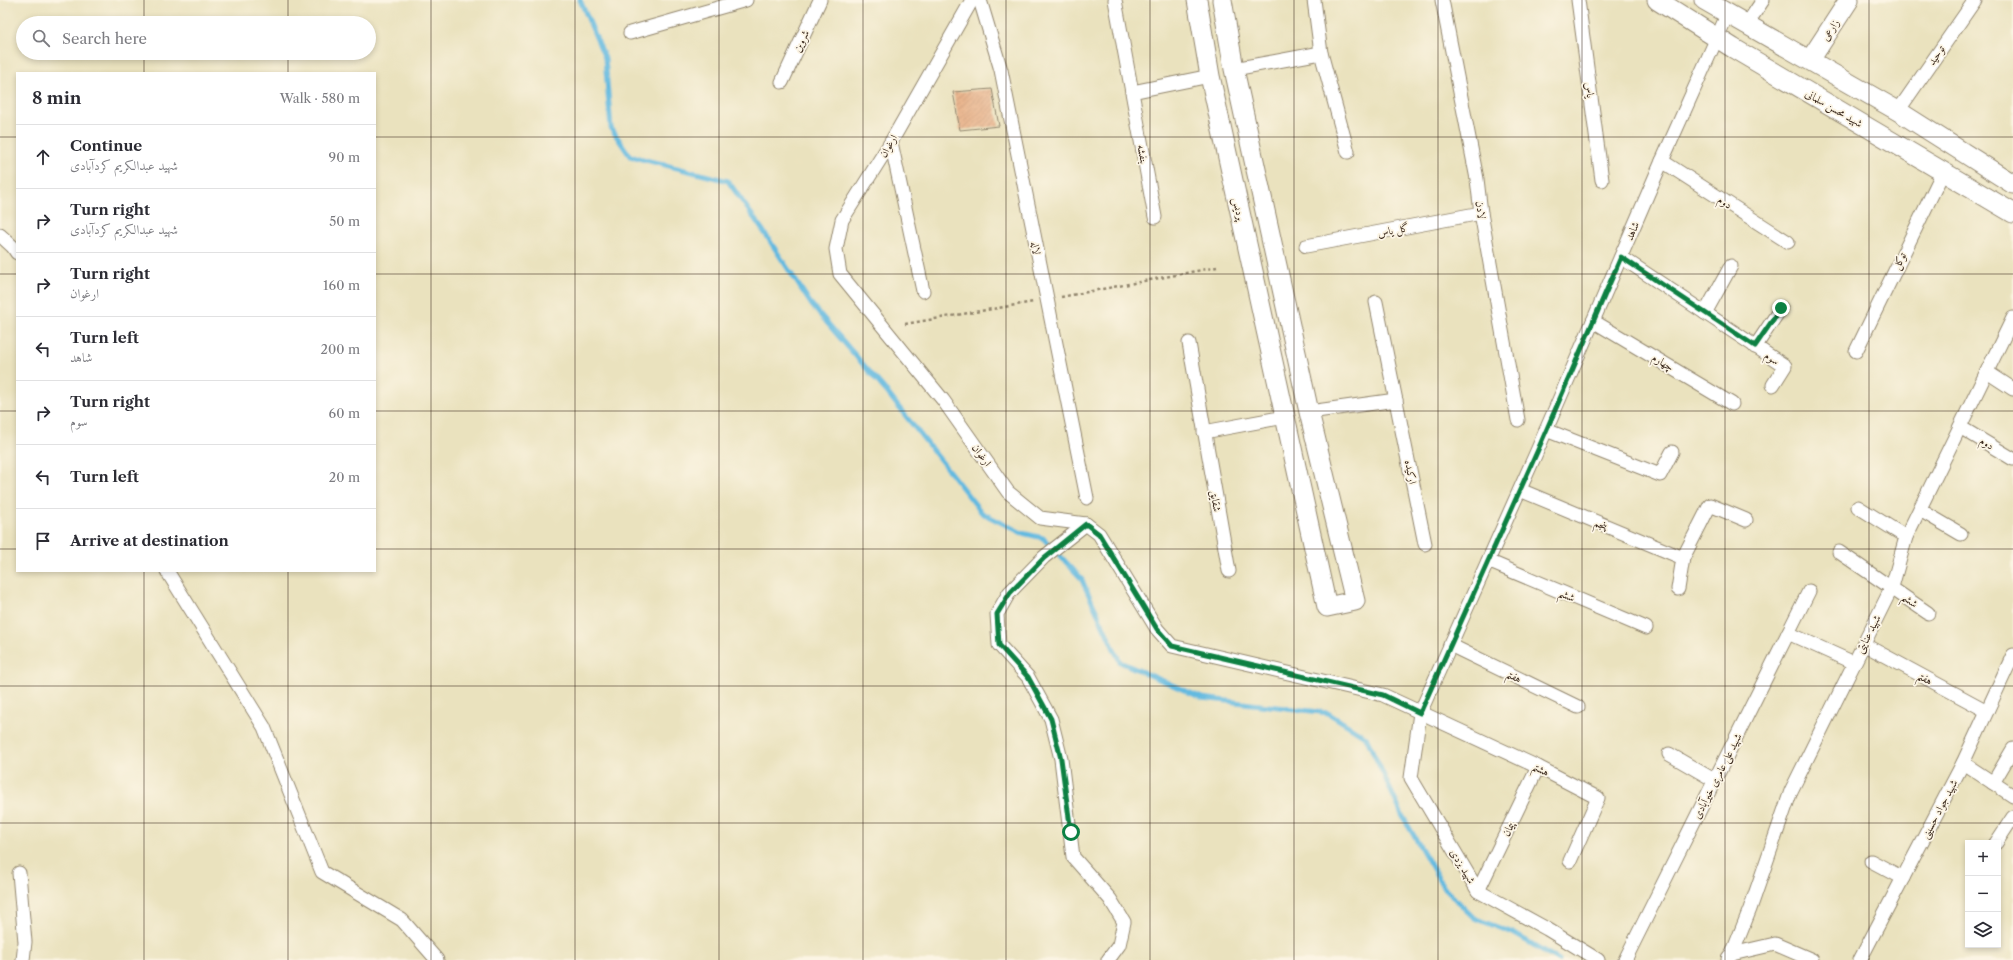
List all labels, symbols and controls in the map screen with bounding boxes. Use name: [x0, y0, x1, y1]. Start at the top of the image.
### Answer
search box: [16, 16, 376, 60]
street label: زارعی: [1818, 17, 1842, 43]
icon: search: [30, 27, 52, 49]
street label: شروین: [790, 27, 813, 55]
text: Search here: [62, 29, 147, 48]
street label: توحید: [1924, 42, 1948, 68]
street label: یاس: [1582, 81, 1598, 100]
street label: شهید محسن سلمانی: [1802, 86, 1865, 132]
text: 8 min: [32, 88, 81, 108]
text: Walk · 580 m: [280, 90, 360, 106]
street label: ارغوان: [876, 132, 900, 160]
text: Continue: [70, 136, 142, 155]
street label: بنفشه: [1134, 143, 1152, 165]
icon: ahead: [32, 146, 54, 168]
text: 90 m: [329, 149, 360, 165]
text: شهید عبدالکریم کردآبادی: [70, 157, 178, 173]
street label: دوم: [1714, 192, 1735, 214]
street label: پردیس: [1229, 196, 1248, 223]
text: Turn right: [70, 200, 150, 219]
street label: لادن: [1473, 200, 1489, 220]
icon: right: [32, 210, 54, 232]
text: 50 m: [329, 213, 360, 229]
street label: گل یاس: [1376, 220, 1410, 242]
street label: شاهد: [1622, 220, 1642, 242]
text: شهید عبدالکریم کردآبادی: [70, 221, 178, 237]
street label: لاله: [1028, 240, 1044, 256]
street label: توکل: [1889, 249, 1911, 273]
text: Turn right: [70, 264, 150, 283]
icon: right: [32, 274, 54, 296]
text: 160 m: [323, 277, 360, 293]
text: ارغوان: [70, 285, 99, 301]
route end: [1772, 299, 1790, 317]
text: Turn left: [70, 328, 139, 347]
icon: left: [32, 338, 54, 360]
text: 200 m: [320, 341, 360, 357]
street label: سوم: [1760, 348, 1782, 370]
text: شاهد: [70, 349, 92, 365]
street label: چهارم: [1648, 350, 1677, 377]
text: Turn right: [70, 392, 150, 411]
icon: right: [32, 402, 54, 424]
text: 60 m: [329, 405, 360, 421]
text: سوم: [70, 413, 88, 429]
street label: دوم: [1976, 433, 1997, 455]
street label: ارغوان: [969, 441, 995, 469]
street label: ارکیده: [1402, 459, 1420, 485]
icon: left: [32, 466, 54, 488]
text: Turn left: [70, 467, 139, 486]
text: 20 m: [329, 469, 360, 485]
street label: شقایق: [1207, 489, 1225, 513]
street label: پنجم: [1591, 515, 1611, 537]
icon: arrive: [32, 530, 54, 552]
text: Arrive at destination: [70, 531, 229, 550]
street label: ششم: [1555, 585, 1577, 608]
street label: ششم: [1897, 589, 1921, 614]
street label: شهید عنایتی: [1852, 612, 1885, 656]
street label: هفتم: [1502, 666, 1524, 689]
street label: هفتم: [1913, 668, 1935, 691]
street label: شهید علی عامری خیرآبادی: [1689, 731, 1747, 822]
street label: هشتم: [1528, 759, 1552, 783]
street label: شهید جواد حسینی: [1918, 777, 1962, 842]
street label: پیمان: [1499, 818, 1518, 839]
route start: [1062, 823, 1080, 841]
map controls: [1965, 840, 2001, 948]
button: +: [1965, 840, 2001, 876]
street label: شهید یزدی: [1446, 846, 1479, 887]
button: −: [1965, 876, 2001, 912]
button: layers: [1965, 912, 2001, 948]

